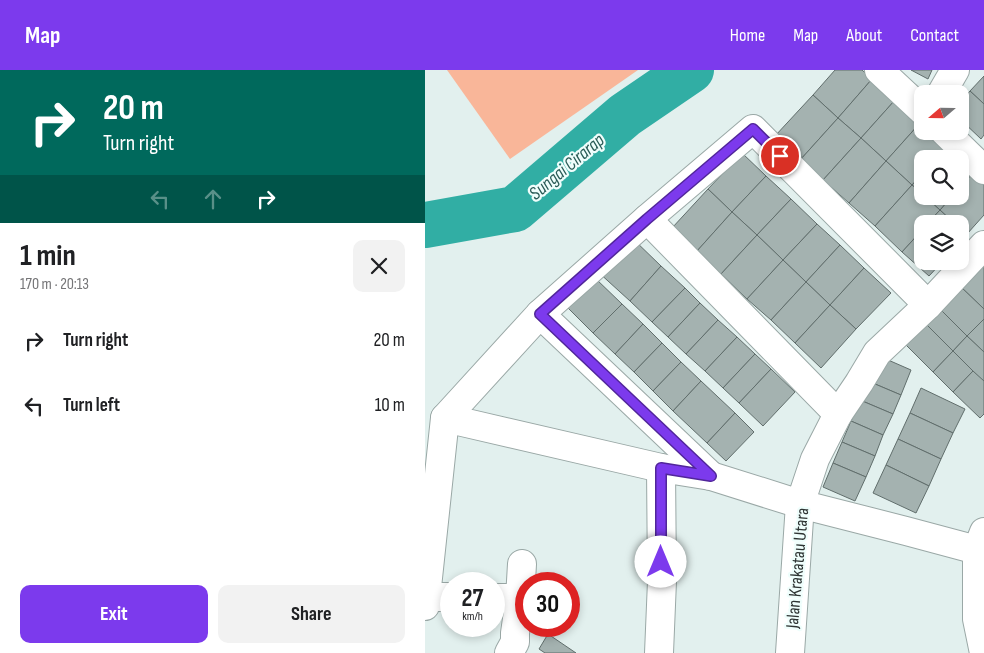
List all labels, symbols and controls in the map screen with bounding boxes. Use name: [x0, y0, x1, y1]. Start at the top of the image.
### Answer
text: Map: [25, 21, 60, 50]
text: Home: [730, 25, 765, 46]
text: Map: [793, 25, 818, 46]
text: About: [846, 25, 882, 46]
text: Contact: [910, 25, 959, 46]
north arrow: [914, 85, 969, 140]
map controls: [914, 85, 969, 270]
text: 20 m: [103, 87, 164, 130]
icon: right: [20, 90, 85, 155]
water label: Sungai Cirarap: [525, 129, 610, 205]
text: Turn right: [103, 130, 174, 157]
pin: [759, 135, 801, 177]
icon: arrive: [766, 142, 794, 170]
button: search: [914, 150, 969, 205]
icon: left: [146, 185, 174, 213]
icon: ahead: [199, 185, 227, 213]
icon: right: [252, 185, 280, 213]
button: layers: [914, 215, 969, 270]
text: 1 min: [20, 238, 76, 274]
button: close: [353, 240, 405, 292]
text: 170 m · 20:13: [20, 275, 89, 294]
icon: right: [20, 327, 48, 355]
text: Turn right: [63, 329, 128, 352]
text: 20 m: [373, 329, 405, 352]
icon: left: [20, 392, 48, 420]
text: Turn left: [63, 394, 120, 417]
text: 10 m: [375, 394, 405, 417]
street label: Jalan Krakatau Utara: [782, 507, 813, 630]
position arrow: [634, 535, 686, 587]
speed limit sign: 30: [515, 572, 580, 637]
text: 27: [462, 583, 483, 614]
button: Exit: [20, 585, 208, 643]
button: Share: [218, 585, 405, 643]
text: km/h: [462, 609, 483, 624]

